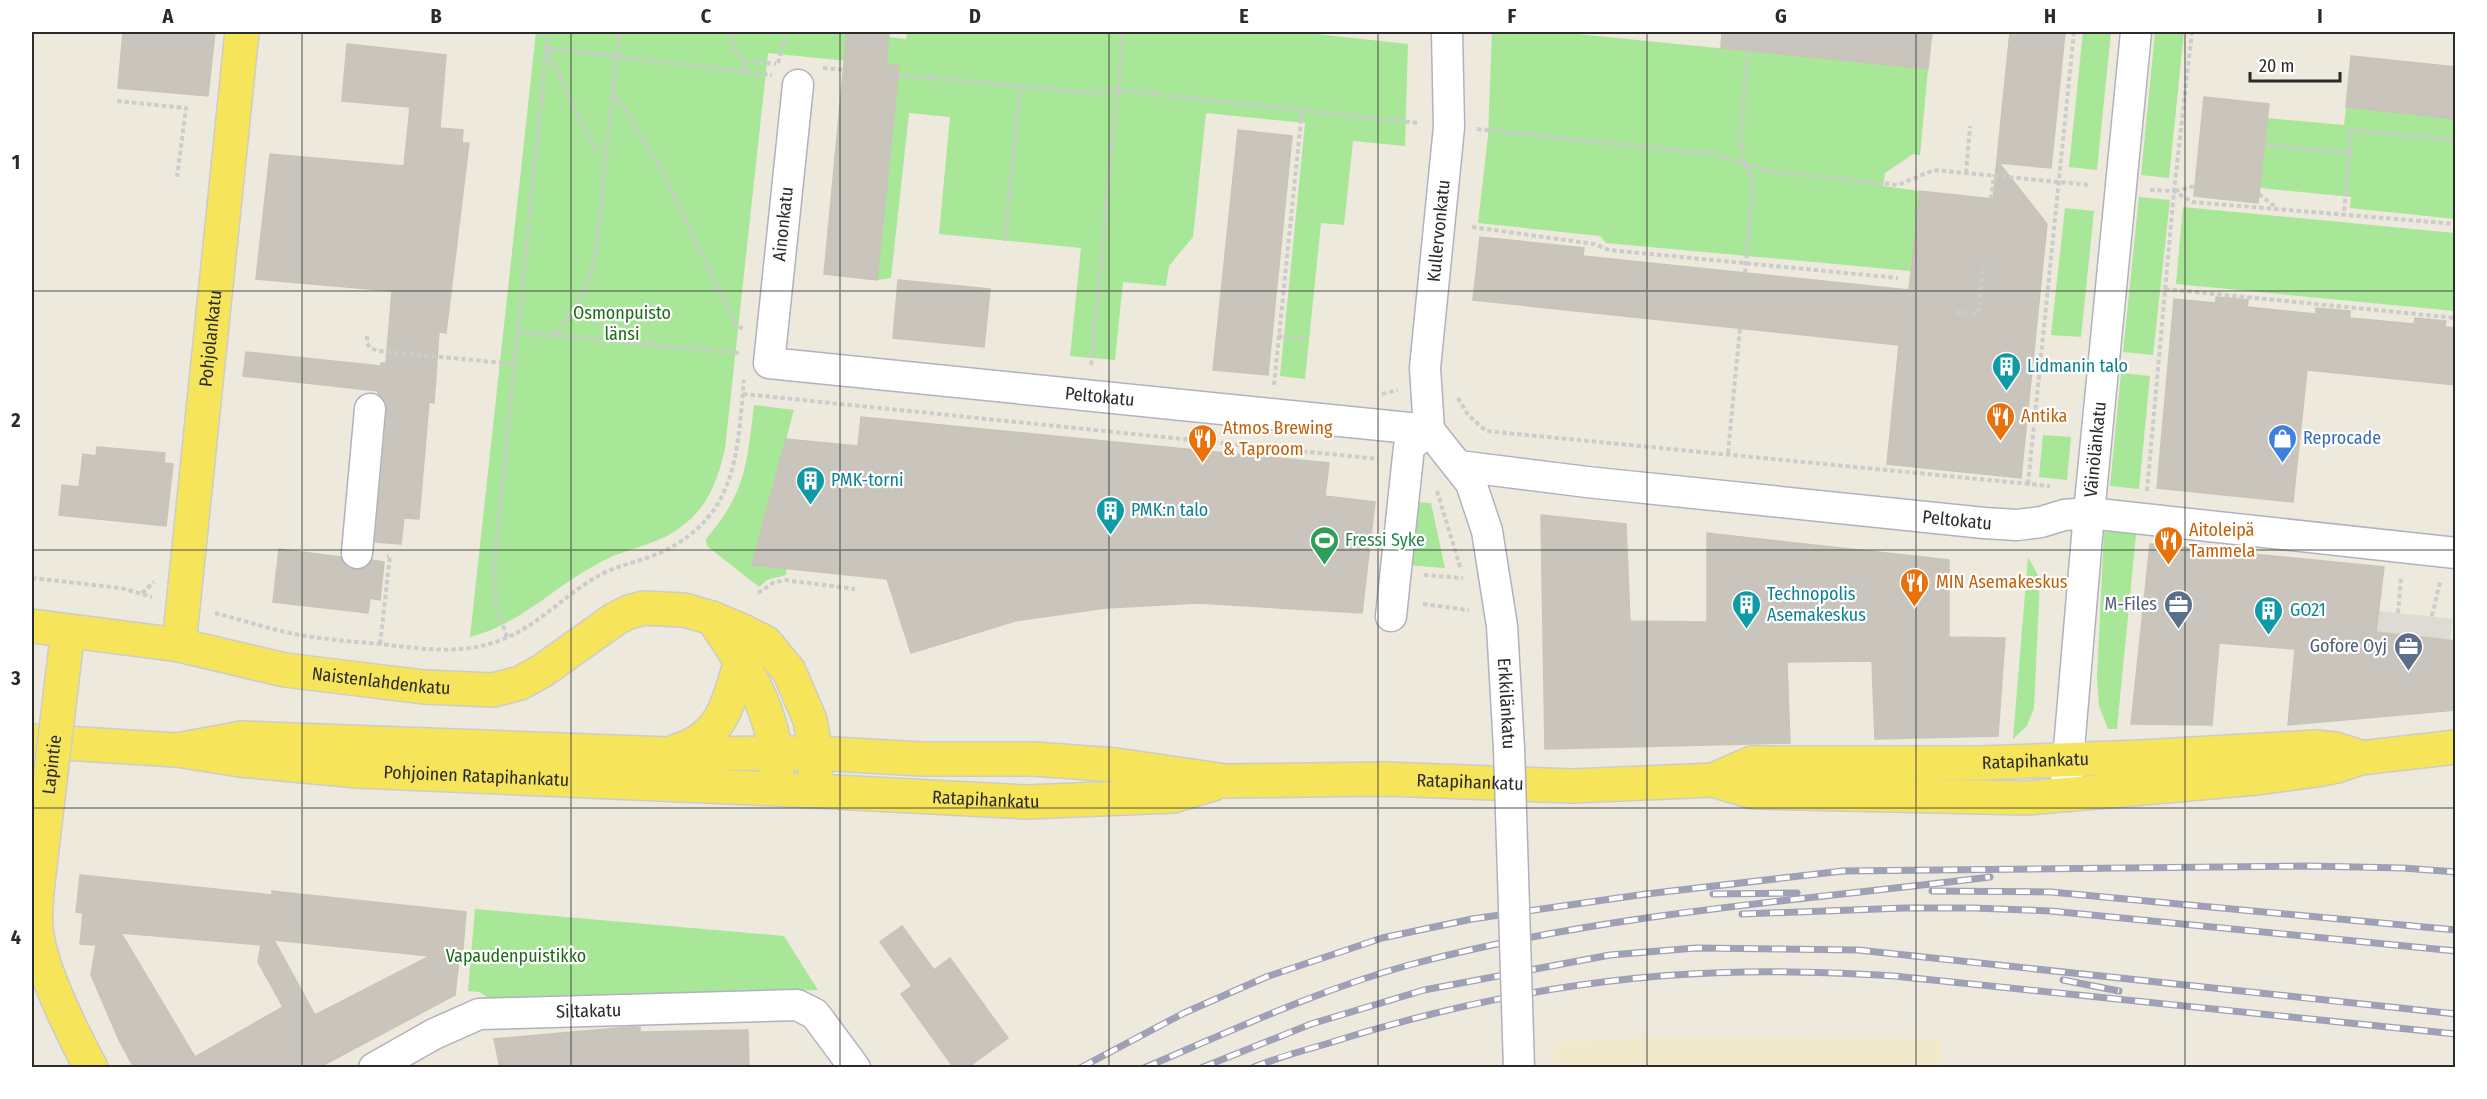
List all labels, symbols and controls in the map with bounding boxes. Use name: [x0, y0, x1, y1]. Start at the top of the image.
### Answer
text: A: [162, 4, 175, 28]
text: B: [430, 4, 442, 28]
text: C: [701, 4, 712, 28]
text: D: [969, 4, 981, 28]
text: E: [1239, 4, 1249, 28]
text: F: [1508, 4, 1517, 28]
text: G: [1775, 4, 1787, 28]
text: H: [2044, 4, 2056, 28]
text: I: [2317, 4, 2323, 28]
scale bar: [2250, 45, 2340, 83]
text: 20 m: [2259, 55, 2294, 77]
text: 1: [12, 150, 20, 174]
street label: Kullervonkatu: [1423, 179, 1455, 283]
street label: Ainonkatu: [768, 186, 798, 262]
street label: Pohjolankatu: [195, 289, 226, 388]
park label: Osmonpuisto länsi: [573, 302, 671, 345]
building icon: Lidmanin talo: [1990, 350, 2022, 392]
place label: Lidmanin talo: [2027, 355, 2128, 377]
street label: Peltokatu: [1064, 382, 1136, 411]
restaurant icon: Antika: [1984, 400, 2016, 442]
street label: Väinölänkatu: [2080, 400, 2111, 498]
place label: Antika: [2021, 405, 2067, 427]
text: 2: [10, 408, 21, 432]
place label: Atmos Brewing & Taproom: [1223, 417, 1333, 460]
restaurant icon: Atmos Brewing & Taproom: [1186, 422, 1218, 464]
shop icon: Reprocade: [2266, 422, 2298, 464]
place label: Reprocade: [2303, 427, 2381, 449]
building icon: PMK-torni: [794, 464, 826, 506]
place label: PMK-torni: [831, 469, 904, 491]
building icon: PMK:n talo: [1094, 494, 1126, 536]
place label: PMK:n talo: [1131, 499, 1208, 521]
street label: Peltokatu: [1921, 506, 1992, 534]
place label: Aitoleipä Tammela: [2189, 519, 2255, 562]
sports icon: Fressi Syke: [1308, 524, 1340, 566]
restaurant icon: Aitoleipä Tammela: [2152, 524, 2184, 566]
place label: Fressi Syke: [1345, 529, 1425, 551]
restaurant icon: MIN Asemakeskus: [1899, 566, 1931, 608]
place label: MIN Asemakeskus: [1936, 571, 2068, 593]
place label: Technopolis Asemakeskus: [1767, 583, 1866, 626]
building icon: Technopolis Asemakeskus: [1730, 588, 1762, 630]
office icon: M-Files: [2162, 588, 2194, 630]
place label: M-Files: [2104, 593, 2157, 615]
building icon: GO21: [2253, 594, 2285, 636]
place label: GO21: [2290, 599, 2326, 621]
office icon: Gofore Oyj: [2392, 630, 2424, 672]
place label: Gofore Oyj: [2310, 635, 2387, 657]
street label: Erkkilänkatu: [1493, 657, 1520, 750]
street label: Naistenlahdenkatu: [311, 662, 451, 699]
text: 3: [10, 666, 21, 690]
street label: Lapintie: [38, 734, 66, 796]
street label: Ratapihankatu: [1981, 748, 2089, 774]
street label: Pohjoinen Ratapihankatu: [383, 761, 570, 791]
street label: Ratapihankatu: [1416, 769, 1524, 795]
street label: Ratapihankatu: [932, 786, 1040, 813]
text: 4: [11, 925, 21, 949]
park label: Vapaudenpuistikko: [446, 945, 586, 967]
street label: Siltakatu: [556, 999, 622, 1023]

